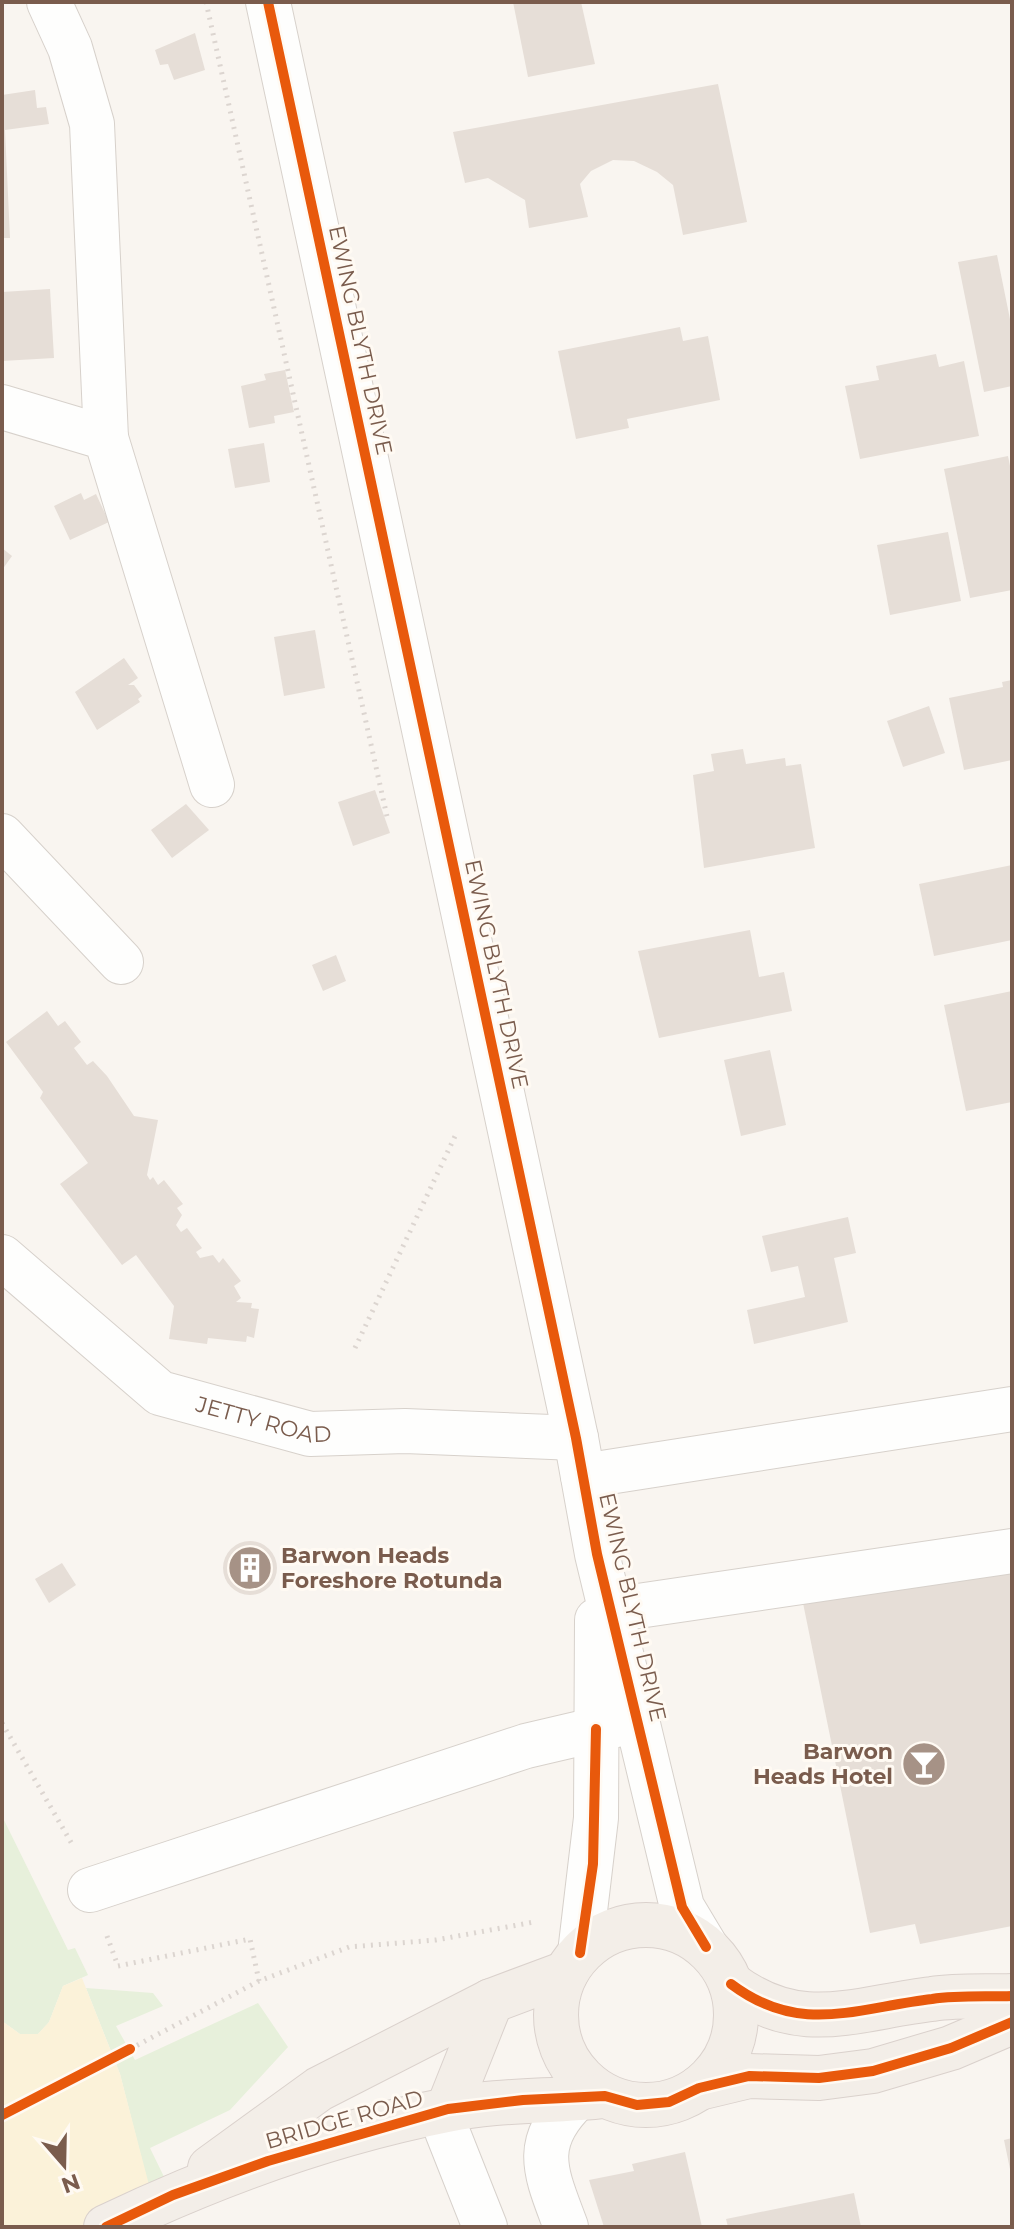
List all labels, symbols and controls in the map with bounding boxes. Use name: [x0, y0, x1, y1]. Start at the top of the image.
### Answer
street label: EWING BLYTH DRIVE: [323, 223, 398, 457]
street label: EWING BLYTH DRIVE: [459, 857, 534, 1091]
street label: JETTY ROAD: [192, 1390, 332, 1448]
street label: EWING BLYTH DRIVE: [593, 1490, 672, 1724]
place label: Barwon Heads Foreshore Rotunda: [281, 1542, 502, 1594]
building icon: Barwon Heads Foreshore Rotunda: [226, 1544, 274, 1592]
place label: Barwon Heads Hotel: [753, 1738, 893, 1790]
bar icon: Barwon Heads Hotel: [900, 1740, 948, 1788]
street label: BRIDGE ROAD: [262, 2084, 426, 2155]
north arrow: [24, 2125, 104, 2205]
text: N: [58, 2168, 84, 2199]

